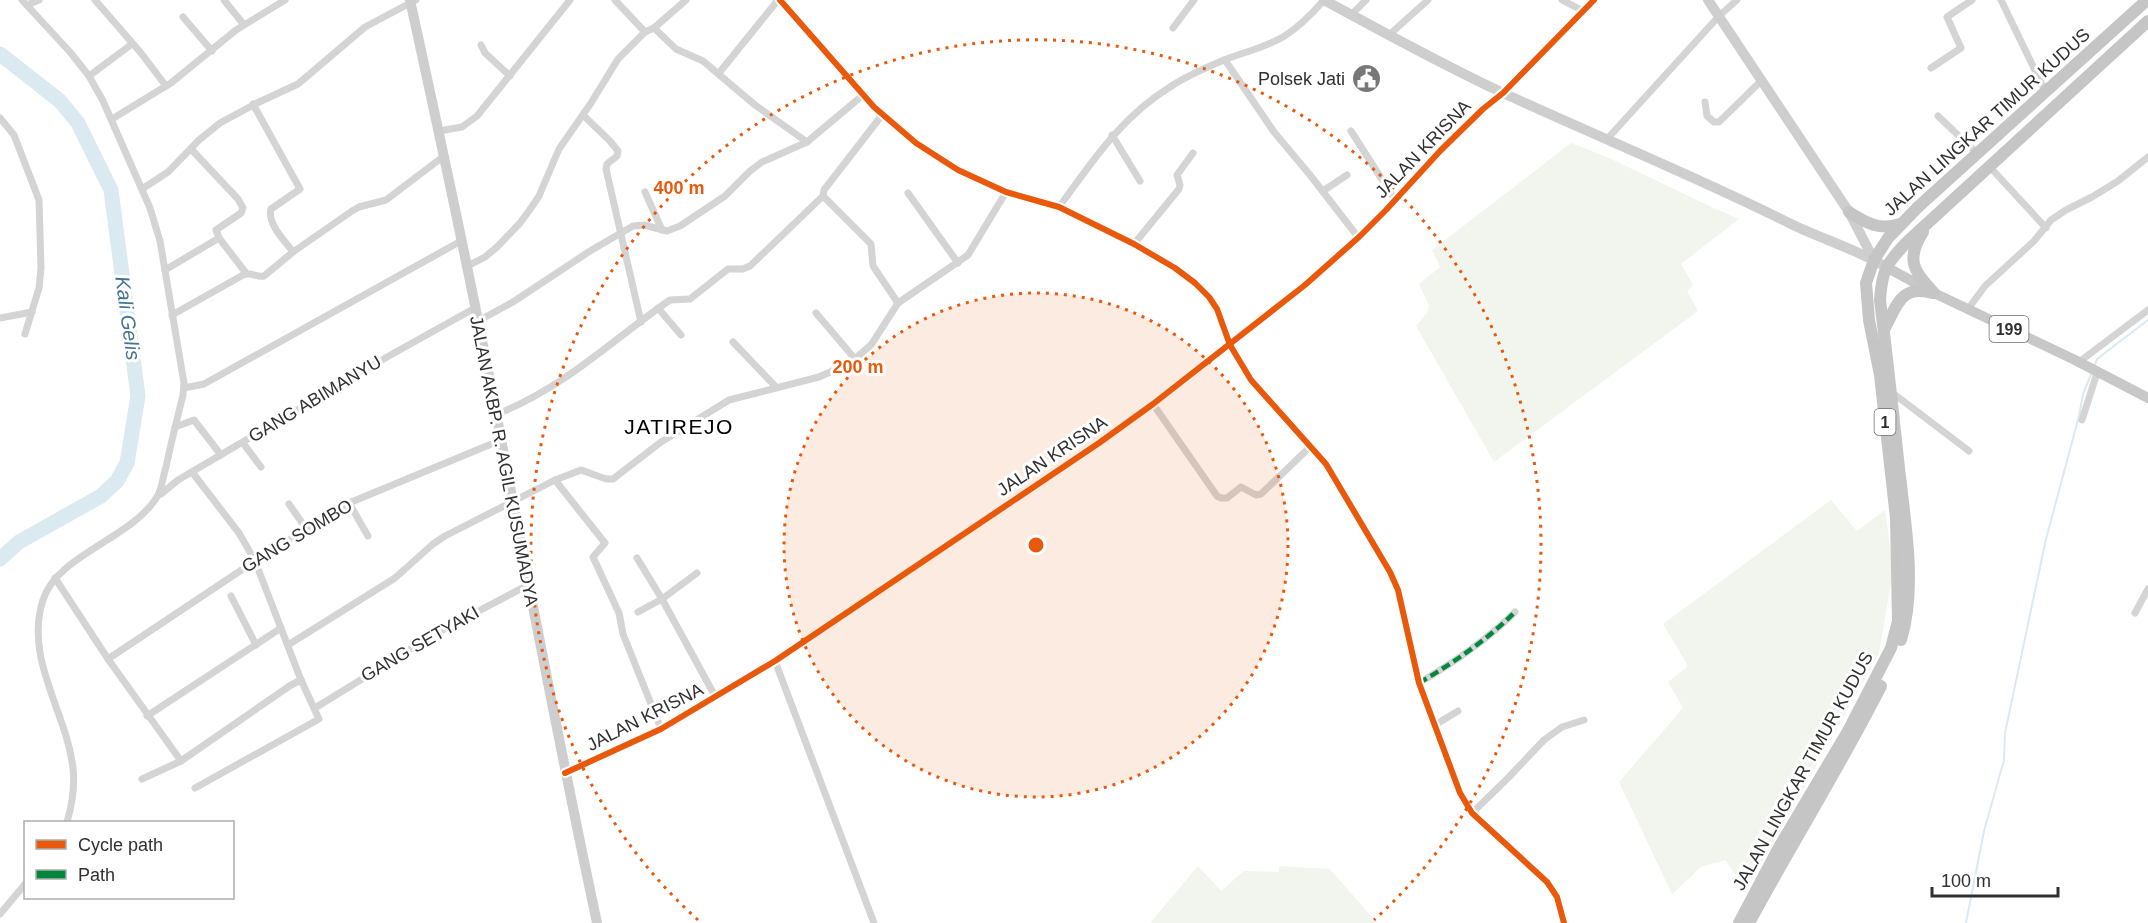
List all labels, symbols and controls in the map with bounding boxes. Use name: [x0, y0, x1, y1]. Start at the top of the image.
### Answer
street label: JALAN LINGKAR TIMUR KUDUS: [1880, 24, 2094, 220]
public building icon: Polsek Jati: [1350, 63, 1382, 95]
place label: Polsek Jati: [1258, 69, 1345, 89]
street label: JALAN KRISNA: [1371, 96, 1475, 202]
text: 400 m: [653, 178, 705, 198]
water label: Kali Gelis: [111, 275, 145, 361]
street label: JALAN AKBP. R. AGIL KUSUMADYA: [466, 314, 542, 608]
road number: 199: [1990, 316, 2028, 342]
street label: GANG ABIMANYU: [245, 352, 385, 446]
text: 200 m: [832, 357, 884, 377]
road number: 1: [1874, 409, 1896, 435]
street label: JALAN KRISNA: [993, 412, 1111, 500]
district label: JATIREJO: [624, 415, 734, 438]
street label: GANG SOMBO: [238, 495, 356, 577]
centre of rings: [1026, 535, 1046, 555]
street label: GANG SETYAKI: [358, 602, 482, 686]
street label: JALAN LINGKAR TIMUR KUDUS: [1729, 648, 1877, 894]
street label: JALAN KRISNA: [583, 679, 707, 755]
legend: [24, 821, 234, 899]
text: Cycle path: [78, 835, 163, 855]
scale bar: [1932, 860, 2058, 898]
text: Path: [78, 865, 115, 885]
text: 100 m: [1941, 871, 1991, 891]

